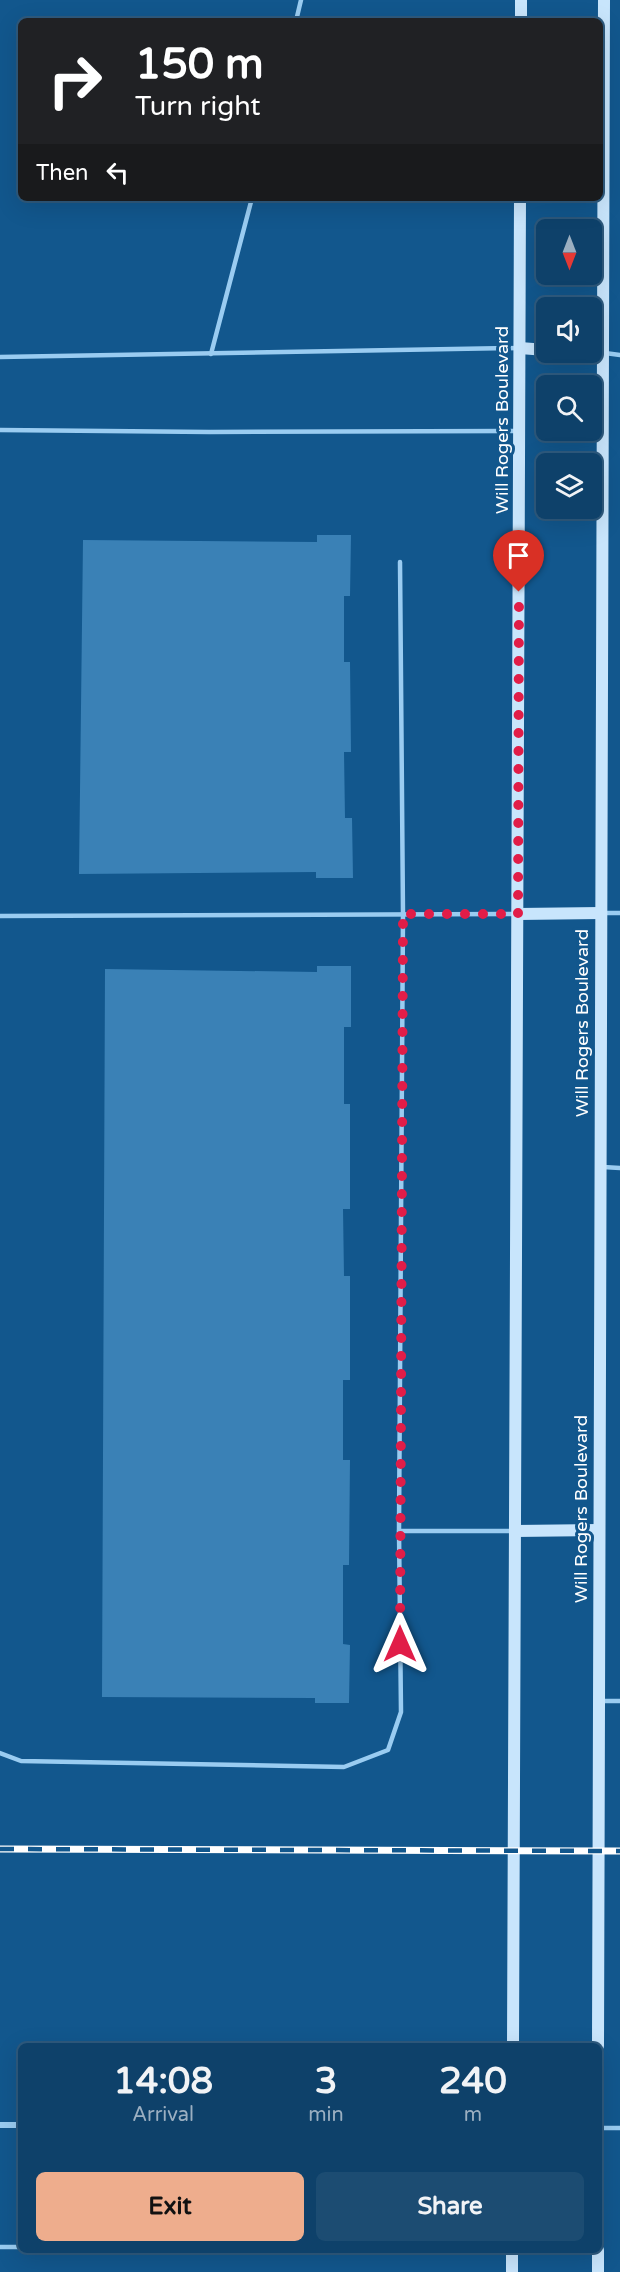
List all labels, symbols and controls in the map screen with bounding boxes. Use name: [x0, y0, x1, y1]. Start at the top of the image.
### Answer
text: 150 m: [135, 39, 264, 90]
icon: right: [36, 42, 114, 120]
text: Turn right: [135, 90, 261, 123]
icon: left: [101, 156, 134, 189]
text: Then: [36, 160, 89, 186]
north arrow: [536, 219, 602, 285]
map controls: [536, 219, 602, 519]
button: sound: [536, 297, 602, 363]
street label: Will Rogers Boulevard: [491, 326, 513, 514]
button: search: [536, 375, 602, 441]
button: layers: [536, 453, 602, 519]
pin: [493, 530, 544, 592]
icon: arrive: [502, 539, 535, 572]
street label: Will Rogers Boulevard: [571, 929, 593, 1117]
street label: Will Rogers Boulevard: [570, 1415, 592, 1603]
position arrow: [368, 1612, 432, 1676]
text: 14:08: [113, 2060, 213, 2103]
text: 3: [315, 2060, 337, 2103]
text: 240: [439, 2060, 507, 2103]
text: Arrival: [132, 2103, 194, 2127]
text: min: [308, 2103, 344, 2127]
text: m: [464, 2103, 482, 2127]
button: Exit: [36, 2172, 304, 2241]
button: Share: [316, 2172, 584, 2241]

